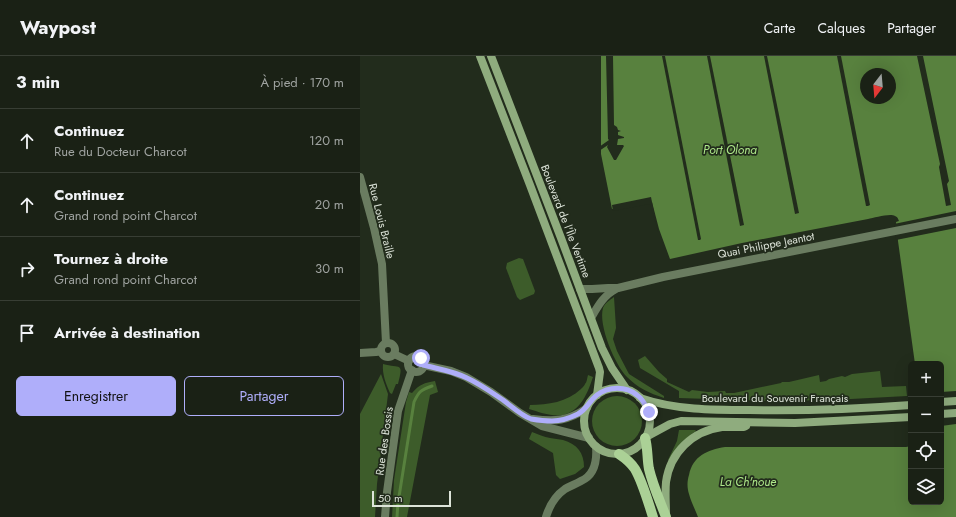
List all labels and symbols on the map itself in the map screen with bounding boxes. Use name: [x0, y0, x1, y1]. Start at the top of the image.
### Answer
north arrow: [860, 68, 896, 104]
water label: Port Olona: [703, 141, 757, 159]
street label: Boulevard de l'Île Vertime: [537, 162, 595, 280]
street label: Rue Louis Braille: [365, 182, 399, 261]
street label: Quai Philippe Jeantot: [716, 228, 816, 262]
route start: [412, 349, 430, 367]
street label: Boulevard du Souvenir Français: [702, 390, 849, 406]
route end: [640, 403, 658, 421]
street label: Rue des Bossis: [371, 405, 397, 476]
water label: La Ch'noue: [720, 473, 776, 491]
scale bar: [372, 489, 451, 508]

